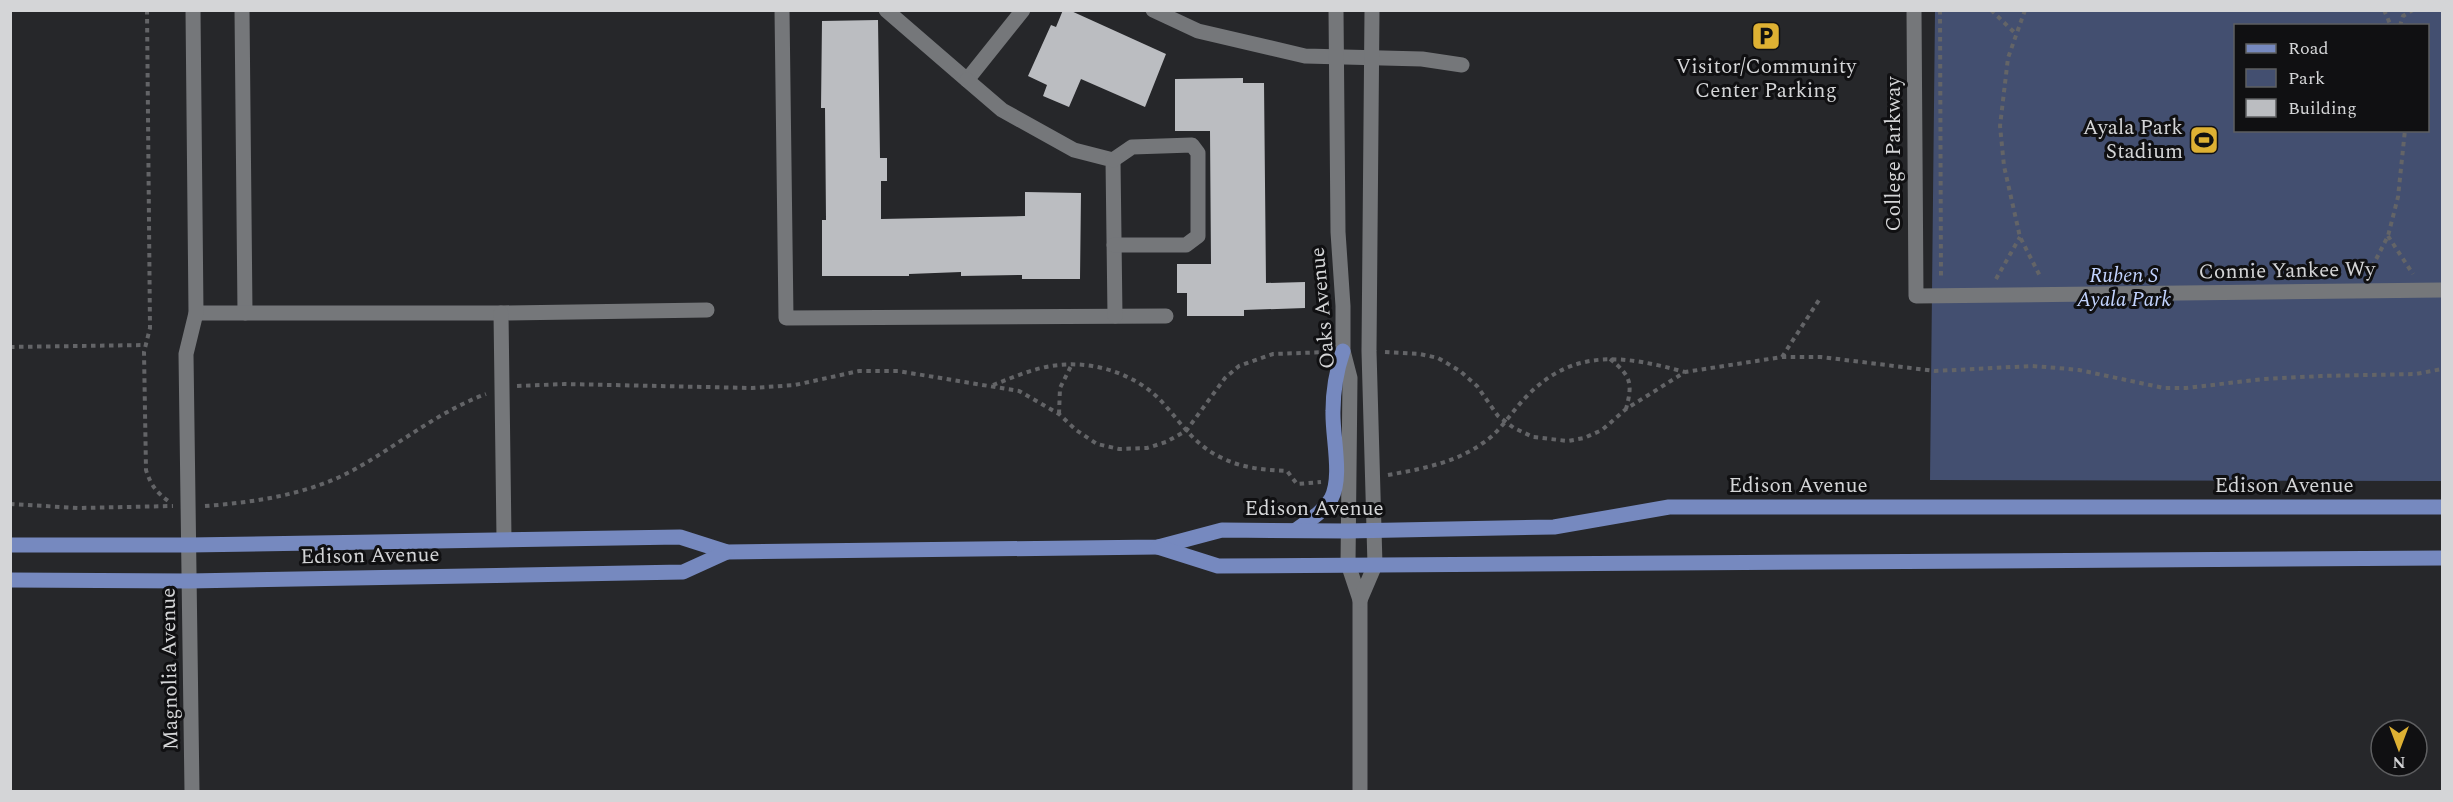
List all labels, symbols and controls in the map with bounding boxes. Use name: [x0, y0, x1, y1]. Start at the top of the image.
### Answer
parking icon: Visitor/Community Center Parking: [1750, 20, 1782, 52]
legend: [2234, 24, 2429, 132]
text: Road: [2288, 35, 2329, 62]
place label: Visitor/Community Center Parking: [1676, 51, 1857, 107]
text: Park: [2288, 65, 2325, 92]
street label: College Parkway: [1878, 76, 1910, 232]
text: Building: [2288, 95, 2357, 122]
place label: Ayala Park Stadium: [2083, 112, 2183, 168]
sports icon: Ayala Park Stadium: [2188, 124, 2220, 156]
street label: Oaks Avenue: [1302, 246, 1344, 370]
street label: Connie Yankee Wy: [2198, 253, 2376, 289]
park label: Ruben S Ayala Park: [2076, 260, 2171, 316]
street label: Edison Avenue: [1728, 470, 1868, 502]
street label: Edison Avenue: [2214, 470, 2354, 502]
street label: Edison Avenue: [1244, 493, 1384, 525]
street label: Edison Avenue: [300, 539, 440, 573]
street label: Magnolia Avenue: [153, 587, 187, 751]
north arrow: [2369, 718, 2429, 778]
text: N: [2392, 750, 2406, 774]

